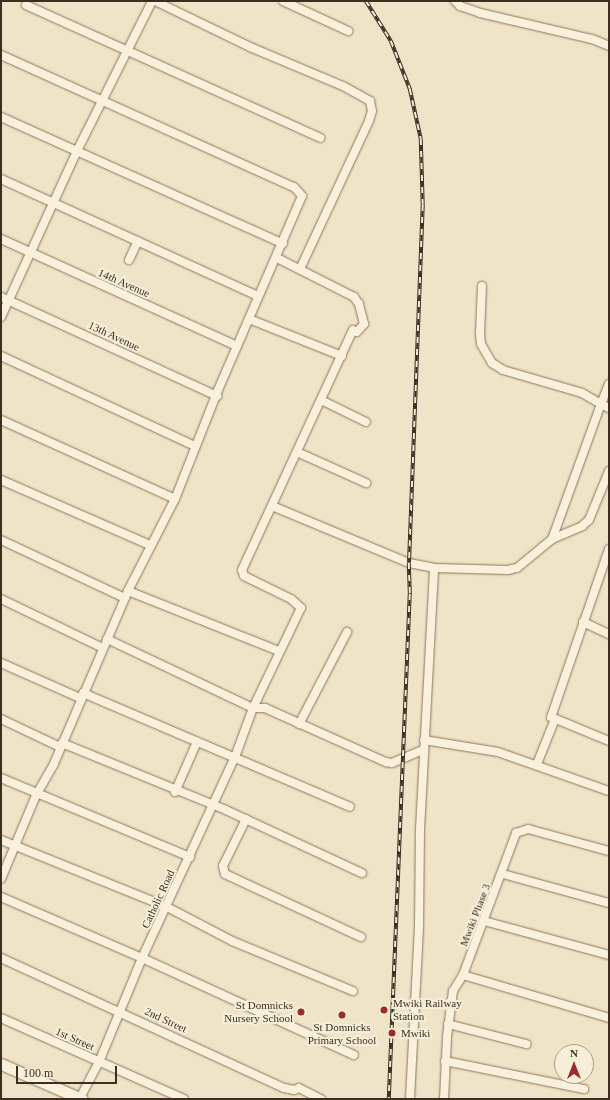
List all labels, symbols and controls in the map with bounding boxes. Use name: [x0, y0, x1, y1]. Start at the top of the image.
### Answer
street label: 14th Avenue: [96, 266, 152, 300]
street label: 13th Avenue: [86, 318, 142, 354]
street label: Catholic Road: [139, 868, 177, 930]
street label: Mwiki Phase 3: [457, 882, 493, 948]
place label: Mwiki Railway Station: [393, 997, 462, 1023]
place label: St Domnicks Nursery School: [224, 999, 293, 1025]
marker: Mwiki Railway Station: [378, 1004, 390, 1016]
street label: 2nd Street: [143, 1005, 189, 1035]
marker: St Domnicks Nursery School: [296, 1007, 306, 1017]
marker: St Domnicks Primary School: [337, 1010, 347, 1020]
place label: St Domnicks Primary School: [308, 1021, 376, 1047]
street label: 1st Street: [53, 1025, 97, 1053]
place label: Mwiki: [401, 1026, 430, 1040]
marker: Mwiki: [386, 1027, 398, 1039]
north arrow: [554, 1044, 594, 1084]
text: N: [570, 1047, 578, 1059]
scale bar: [18, 1058, 119, 1084]
text: 100 m: [23, 1066, 53, 1080]

